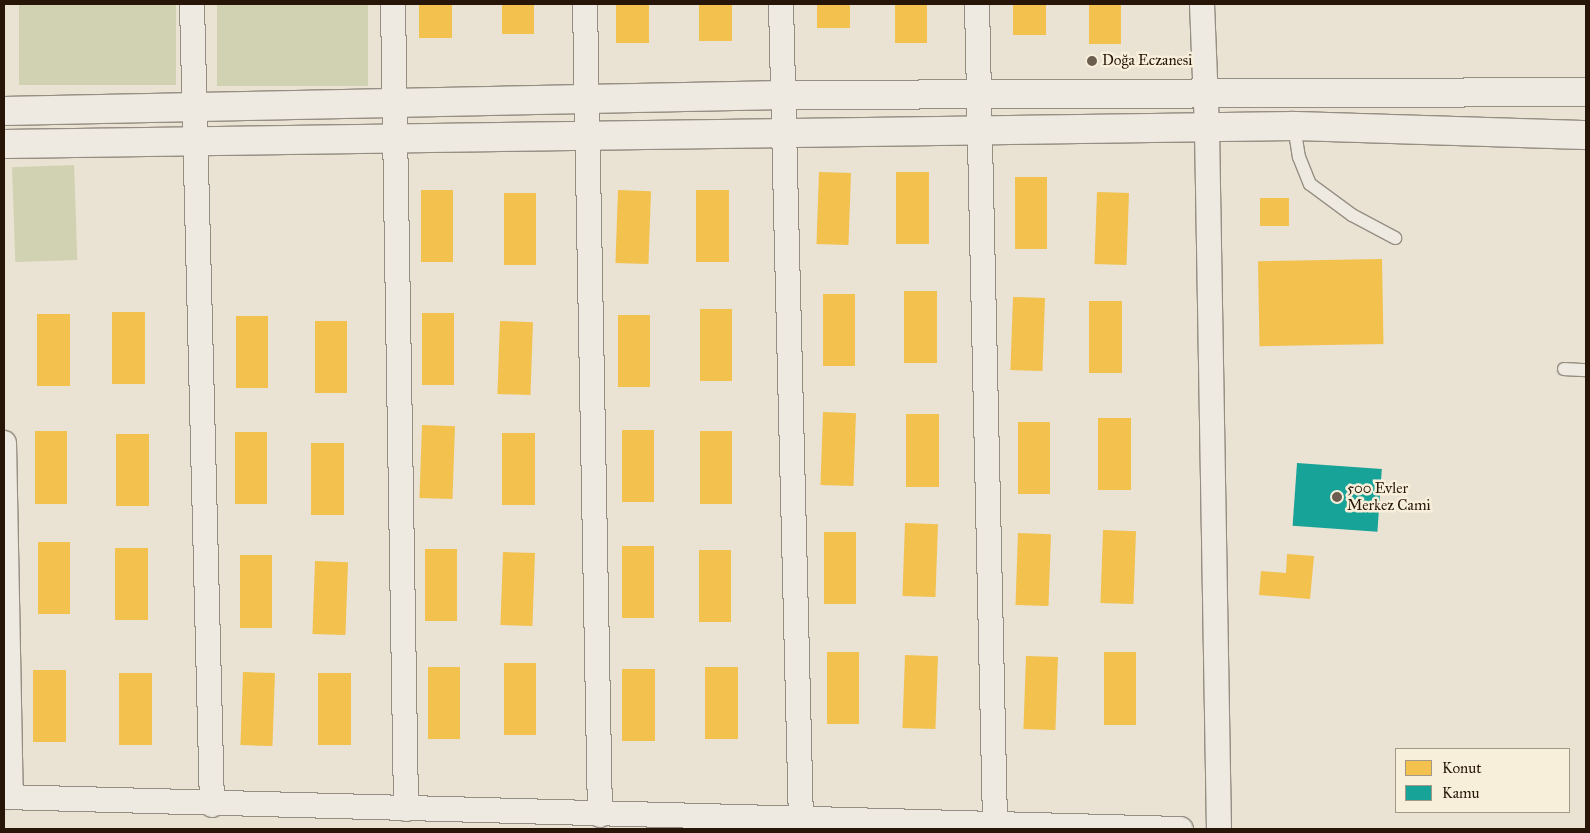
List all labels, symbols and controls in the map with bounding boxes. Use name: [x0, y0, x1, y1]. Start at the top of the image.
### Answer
place label: Doğa Eczanesi: [1102, 52, 1192, 70]
marker: Doğa Eczanesi: [1086, 55, 1098, 67]
place label: 500 Evler Merkez Cami: [1347, 479, 1431, 514]
marker: 500 Evler Merkez Cami: [1331, 491, 1343, 503]
legend: [1395, 748, 1570, 813]
text: Konut: [1442, 759, 1481, 777]
text: Kamu: [1442, 784, 1479, 802]

